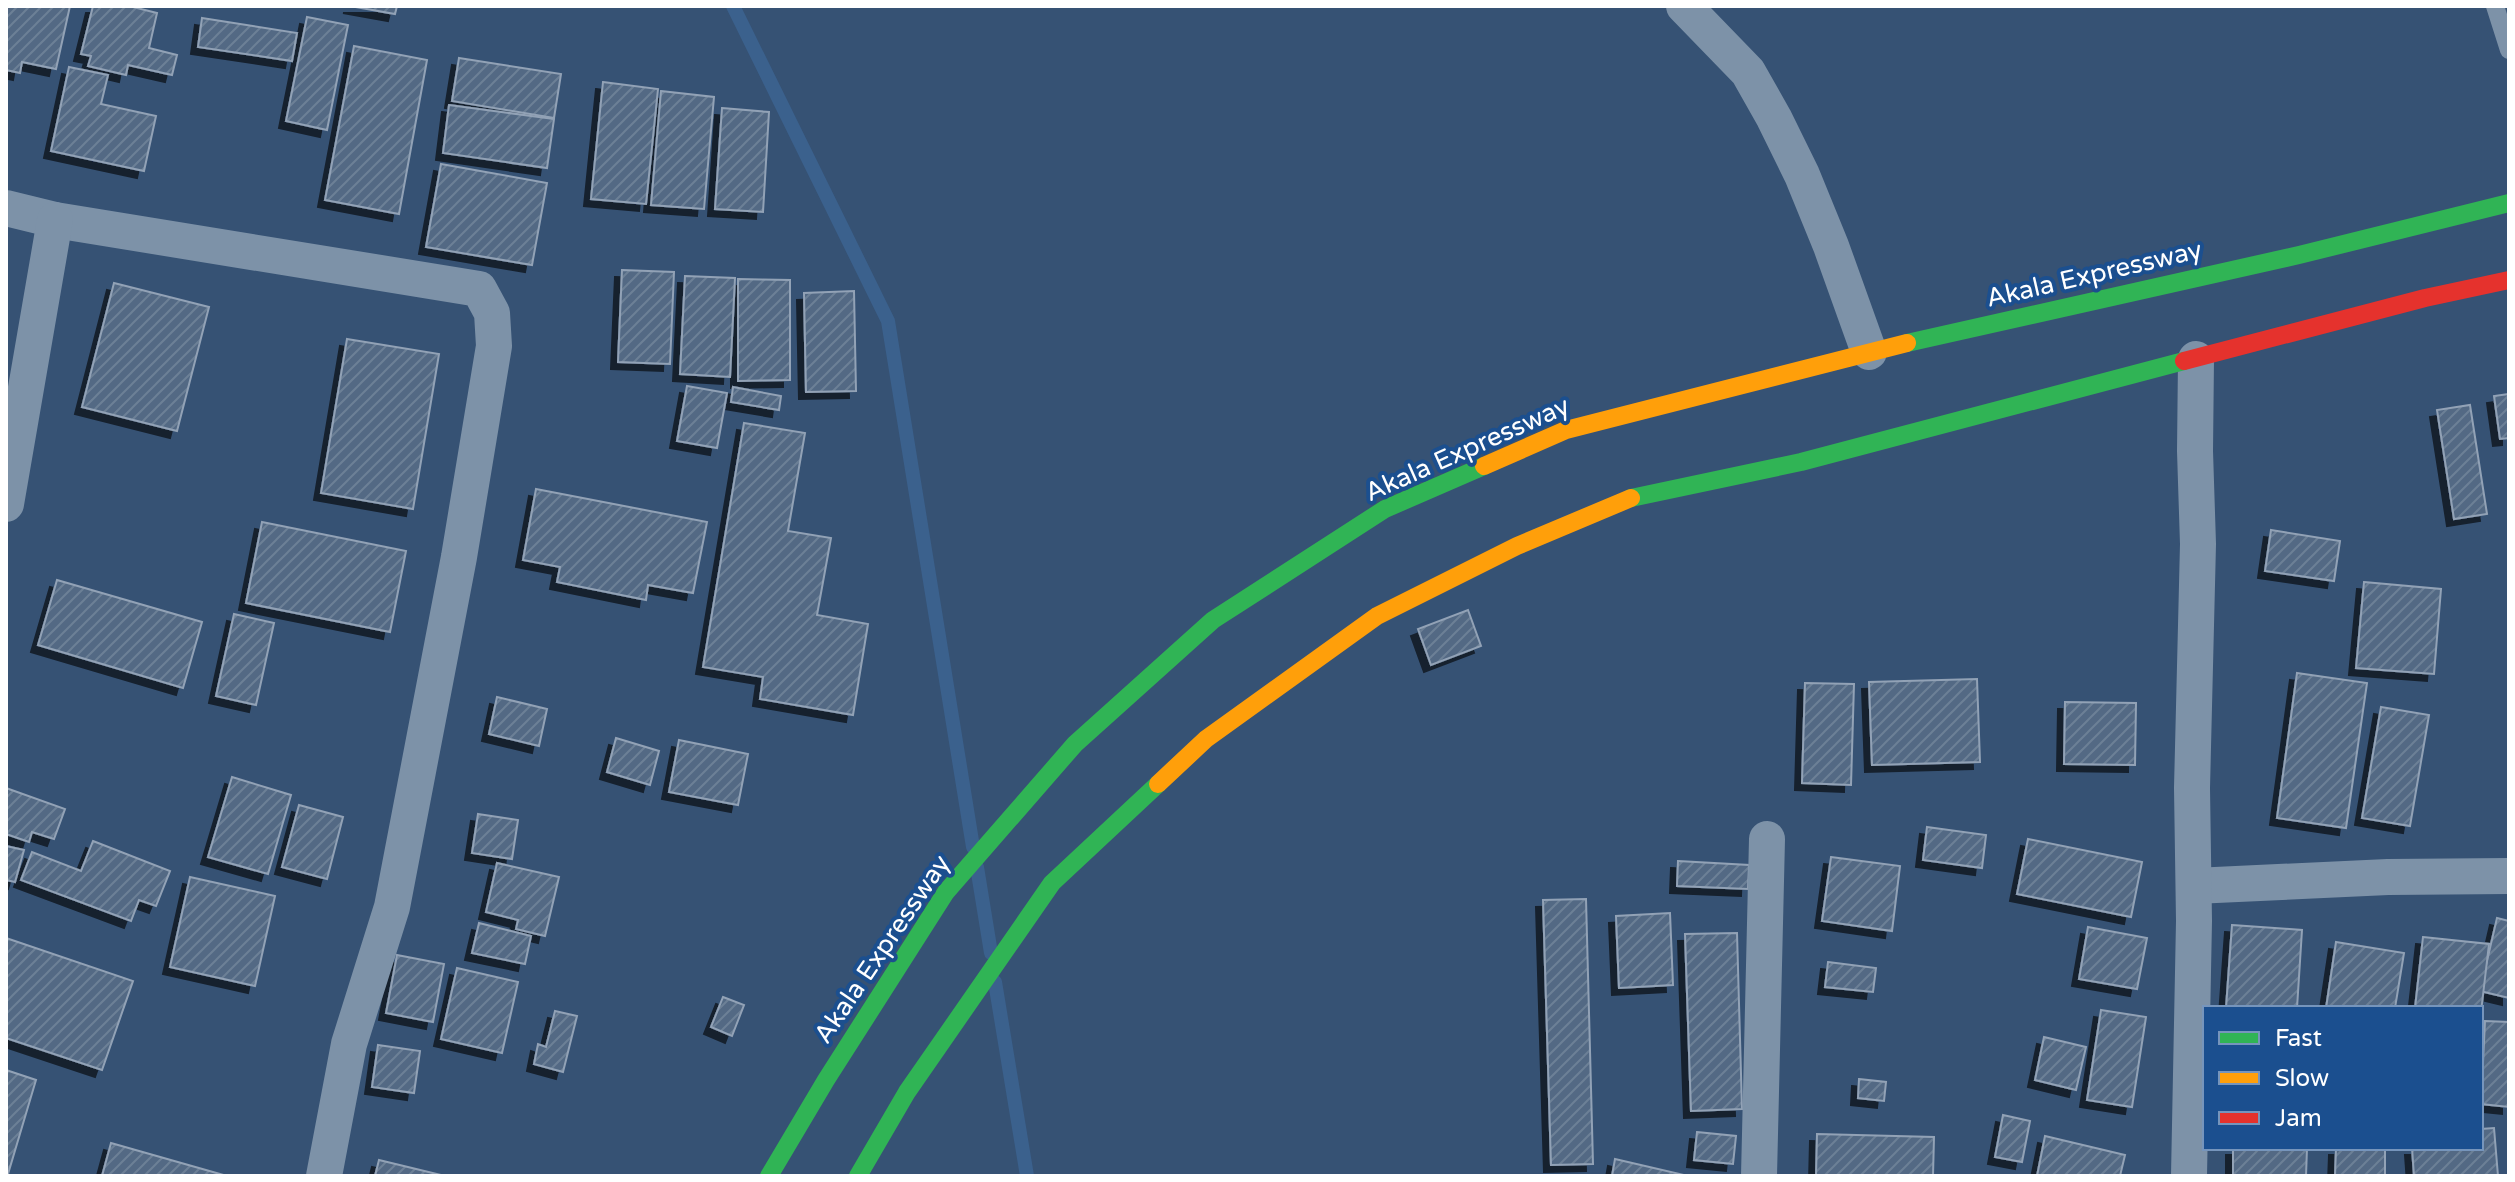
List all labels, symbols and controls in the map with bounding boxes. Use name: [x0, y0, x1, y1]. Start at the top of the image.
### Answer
street label: Akala Expressway: [1983, 234, 2205, 314]
street label: Akala Expressway: [1360, 390, 1574, 508]
street label: Akala Expressway: [807, 849, 957, 1049]
legend: [2203, 1006, 2483, 1150]
text: Fast: [2275, 1024, 2322, 1053]
text: Slow: [2275, 1064, 2329, 1093]
text: Jam: [2275, 1104, 2322, 1133]

